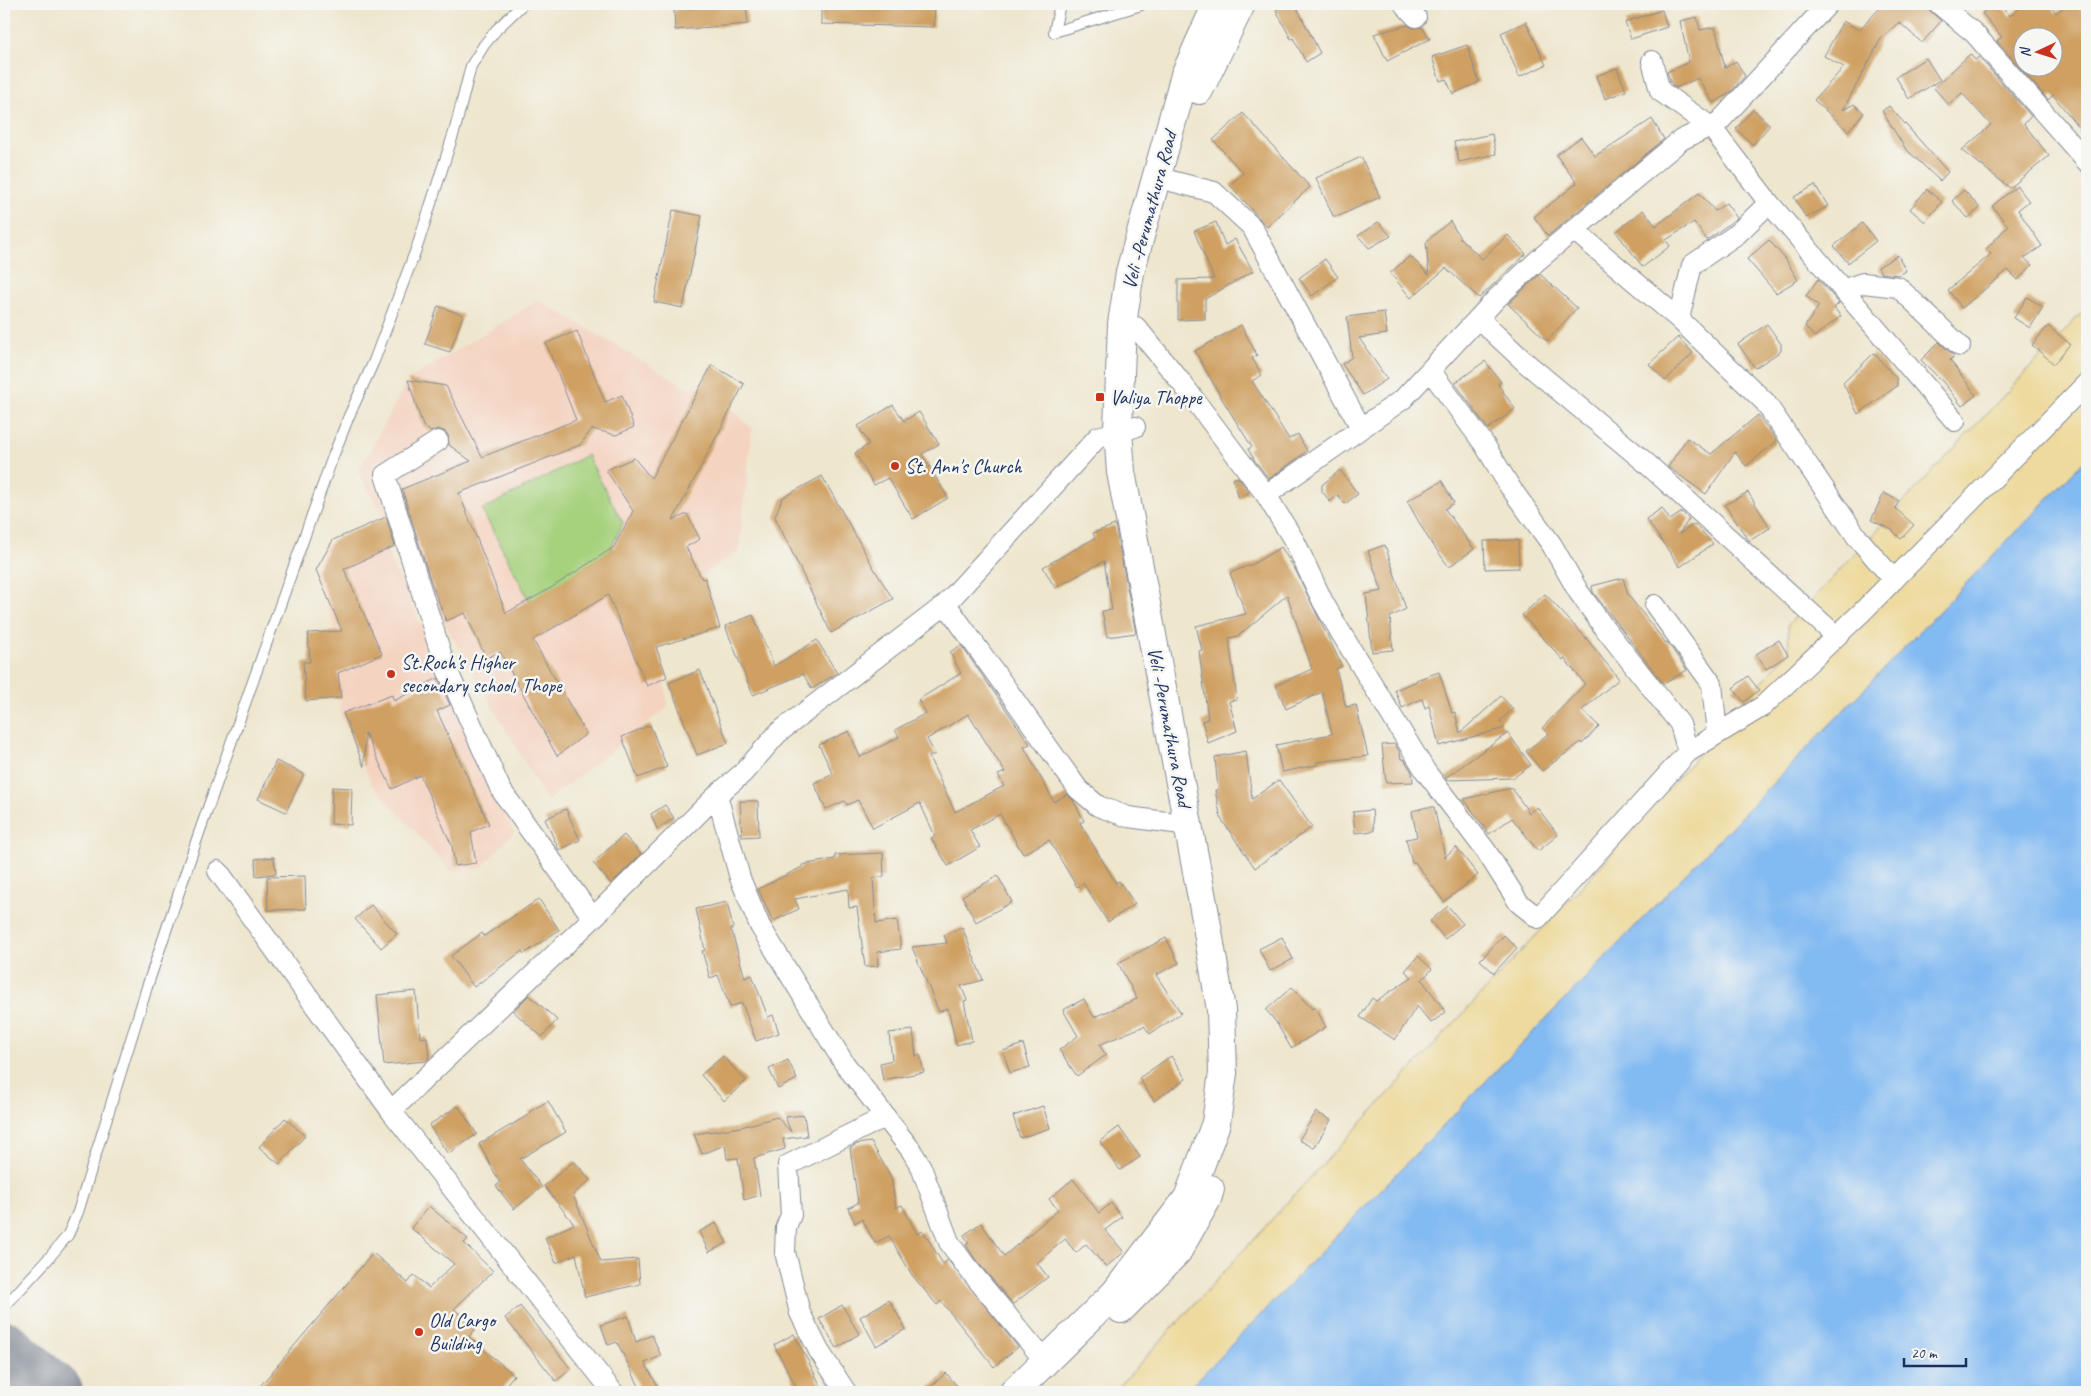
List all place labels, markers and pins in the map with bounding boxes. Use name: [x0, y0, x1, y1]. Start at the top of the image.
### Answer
place label: Valiya Thoppe: [1110, 385, 1203, 410]
marker: Valiya Thoppe: [1094, 391, 1106, 403]
place label: St. Ann's Church: [905, 454, 1023, 479]
marker: St. Ann's Church: [889, 460, 901, 472]
place label: St.Roch's Higher secondary school, Thope: [401, 650, 563, 698]
marker: St.Roch's Higher secondary school, Thope: [385, 668, 397, 680]
place label: Old Cargo Building: [429, 1308, 497, 1356]
marker: Old Cargo Building: [413, 1326, 425, 1338]

